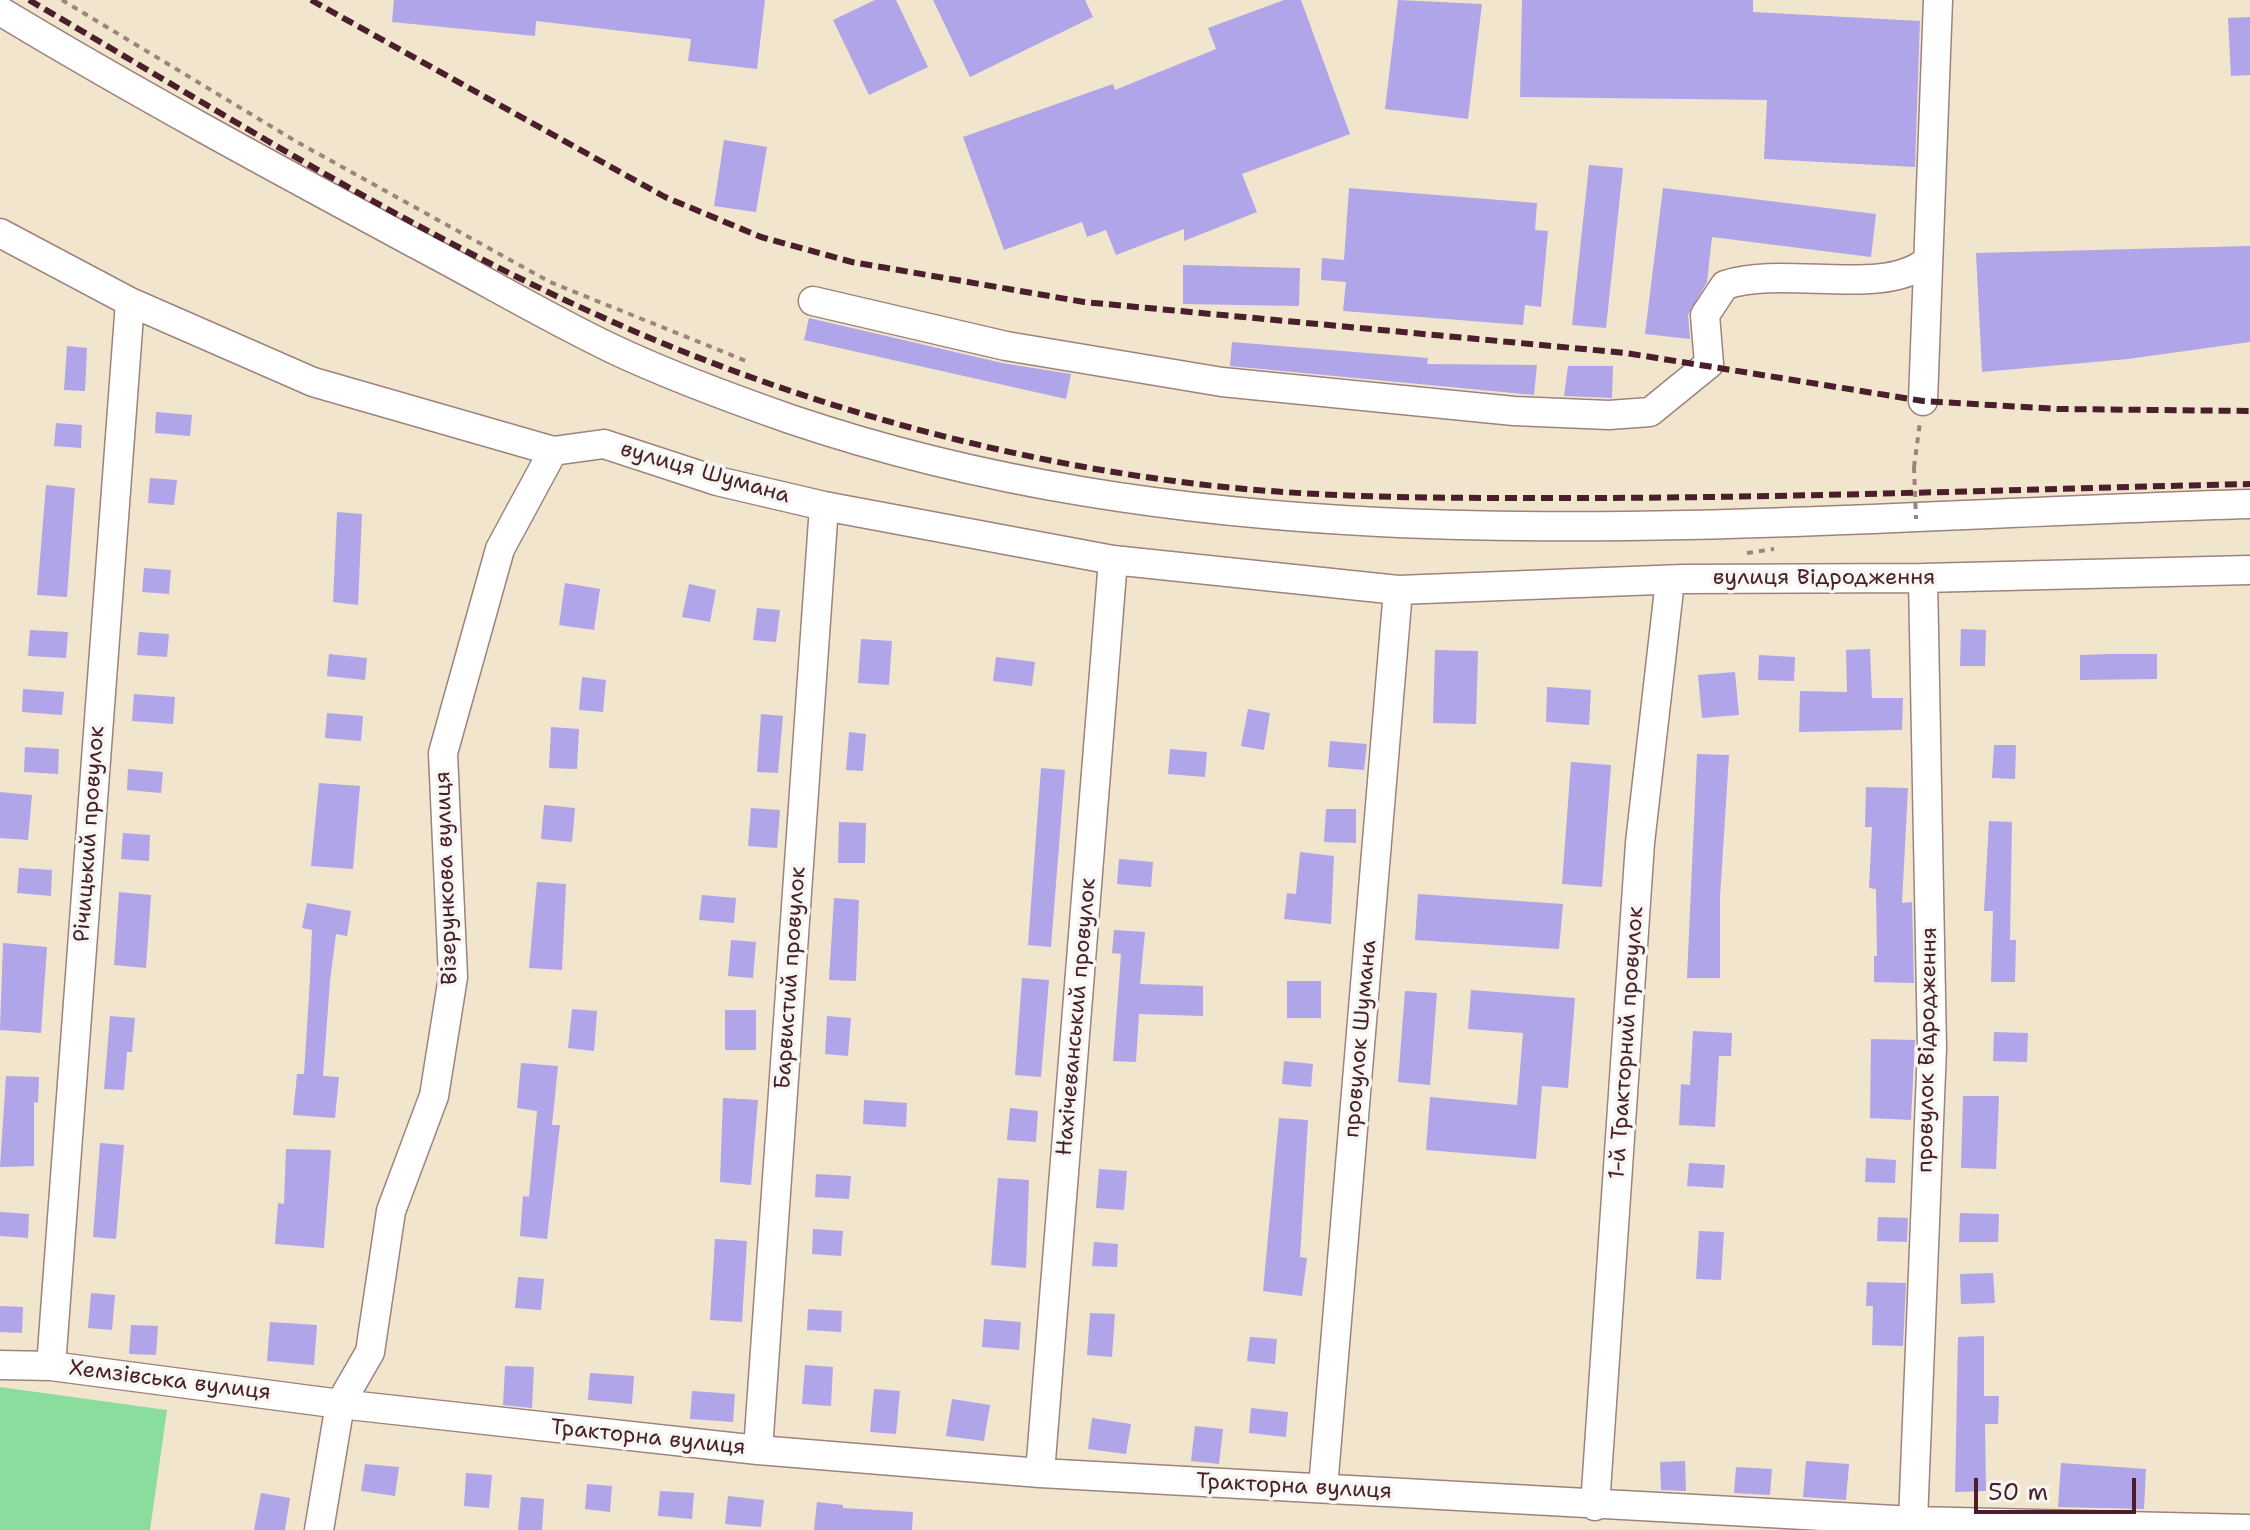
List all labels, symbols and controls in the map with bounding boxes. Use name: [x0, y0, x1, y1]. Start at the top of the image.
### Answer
street label: вулиця Шумана: [617, 436, 793, 510]
street label: вулиця Відродження: [1713, 565, 1935, 591]
street label: Річицький провулок: [69, 725, 111, 943]
street label: Візерункова вулиця: [430, 771, 464, 985]
street label: Барвистий провулок: [770, 866, 812, 1090]
street label: Нахічеванський провулок: [1052, 877, 1102, 1157]
street label: 1-й Тракторний провулок: [1604, 906, 1650, 1180]
street label: провулок Відродження: [1913, 927, 1943, 1173]
street label: провулок Шумана: [1339, 939, 1383, 1139]
street label: Хемзівська вулиця: [68, 1356, 272, 1406]
street label: Тракторна вулиця: [549, 1415, 747, 1461]
scale bar: [1978, 1462, 2140, 1512]
street label: Тракторна вулиця: [1195, 1469, 1393, 1505]
text: 50 m: [1988, 1476, 2048, 1508]

